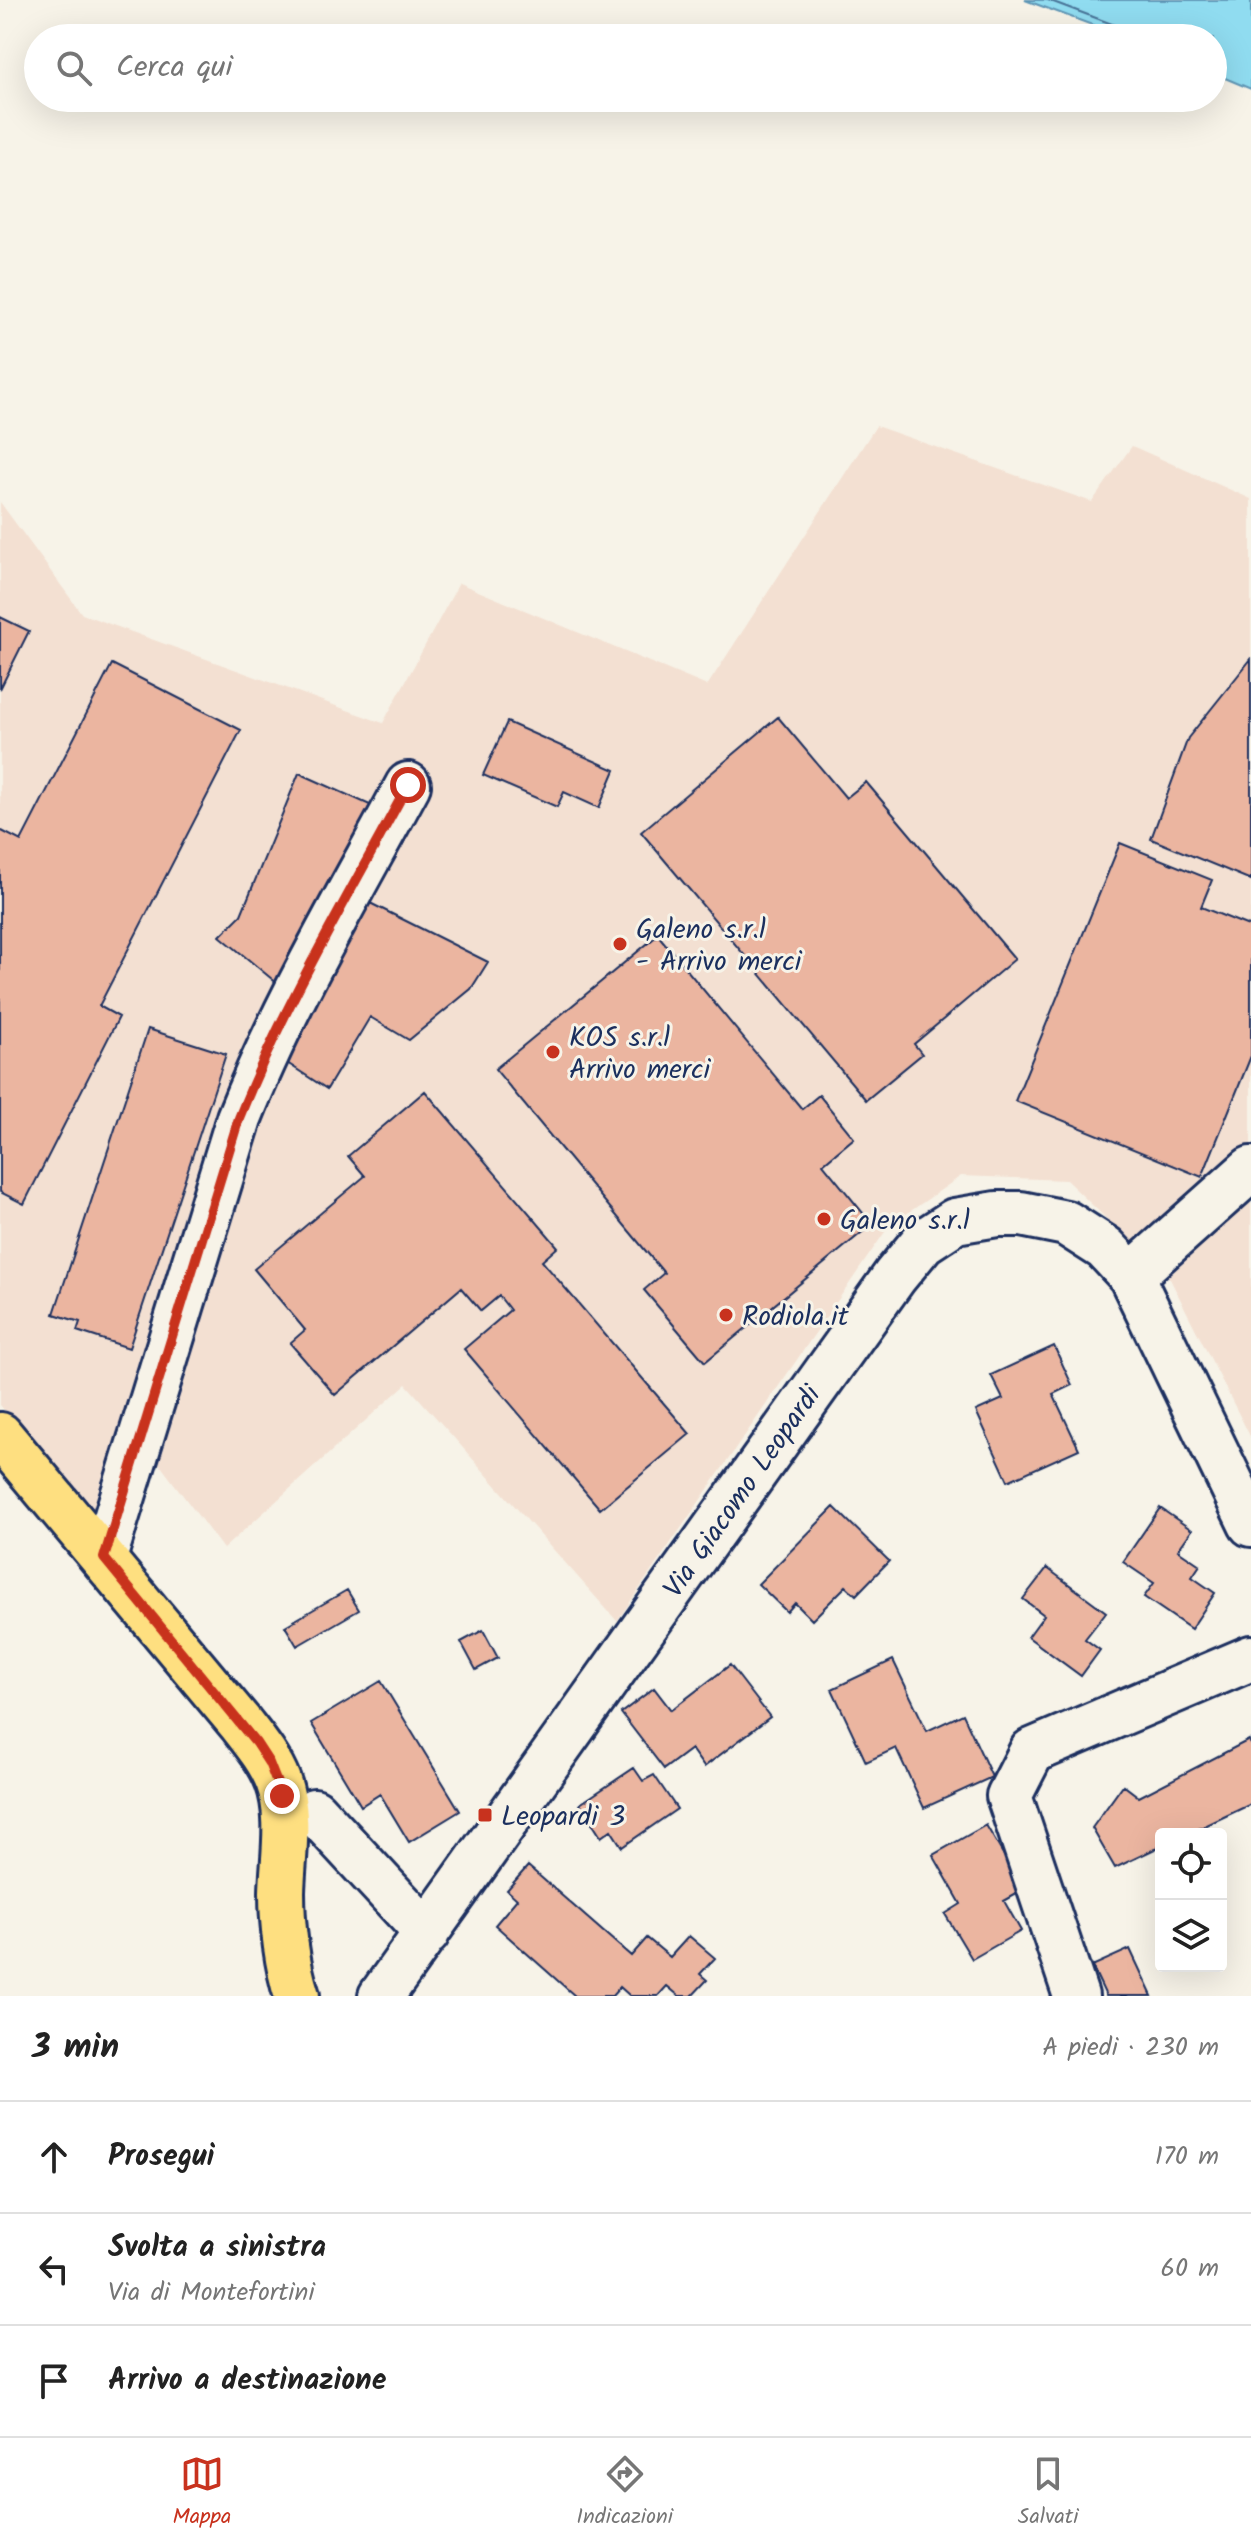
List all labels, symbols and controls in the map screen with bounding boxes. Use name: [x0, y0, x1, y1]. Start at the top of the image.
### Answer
search box: [24, 24, 1227, 112]
text: Cerca qui: [116, 44, 233, 92]
icon: search: [52, 46, 96, 90]
route start: [390, 767, 426, 803]
place label: Galeno s.r.l - Arrivo merci: [636, 908, 803, 985]
marker: Galeno s.r.l - Arrivo merci: [611, 935, 629, 953]
place label: KOS s.r.l Arrivo merci: [569, 1016, 712, 1093]
marker: KOS s.r.l Arrivo merci: [544, 1043, 562, 1061]
place label: Galeno s.r.l: [840, 1199, 970, 1244]
marker: Galeno s.r.l: [815, 1210, 833, 1228]
place label: Rodiola.it: [742, 1295, 850, 1340]
marker: Rodiola.it: [717, 1306, 735, 1324]
street label: Via Giacomo Leopardi: [653, 1376, 834, 1608]
route end: [264, 1778, 300, 1814]
place label: Leopardi 3: [501, 1795, 625, 1840]
marker: Leopardi 3: [476, 1806, 494, 1824]
map controls: [1155, 1828, 1227, 1972]
button: locate: [1155, 1828, 1227, 1900]
button: layers: [1155, 1900, 1227, 1972]
text: 3 min: [32, 2021, 119, 2075]
text: A piedi · 230 m: [1042, 2027, 1219, 2069]
text: Prosegui: [108, 2133, 214, 2181]
icon: ahead: [32, 2135, 76, 2179]
text: 170 m: [1155, 2136, 1219, 2178]
text: Svolta a sinistra: [108, 2224, 326, 2272]
icon: left: [32, 2247, 76, 2291]
text: 60 m: [1160, 2248, 1219, 2290]
text: Via di Montefortini: [108, 2272, 315, 2314]
text: Arrivo a destinazione: [108, 2357, 386, 2405]
icon: arrive: [32, 2359, 76, 2403]
tab: Mappa: [172, 2452, 231, 2535]
tab: Indicazioni: [576, 2452, 673, 2535]
tab: Salvati: [1018, 2452, 1079, 2535]

